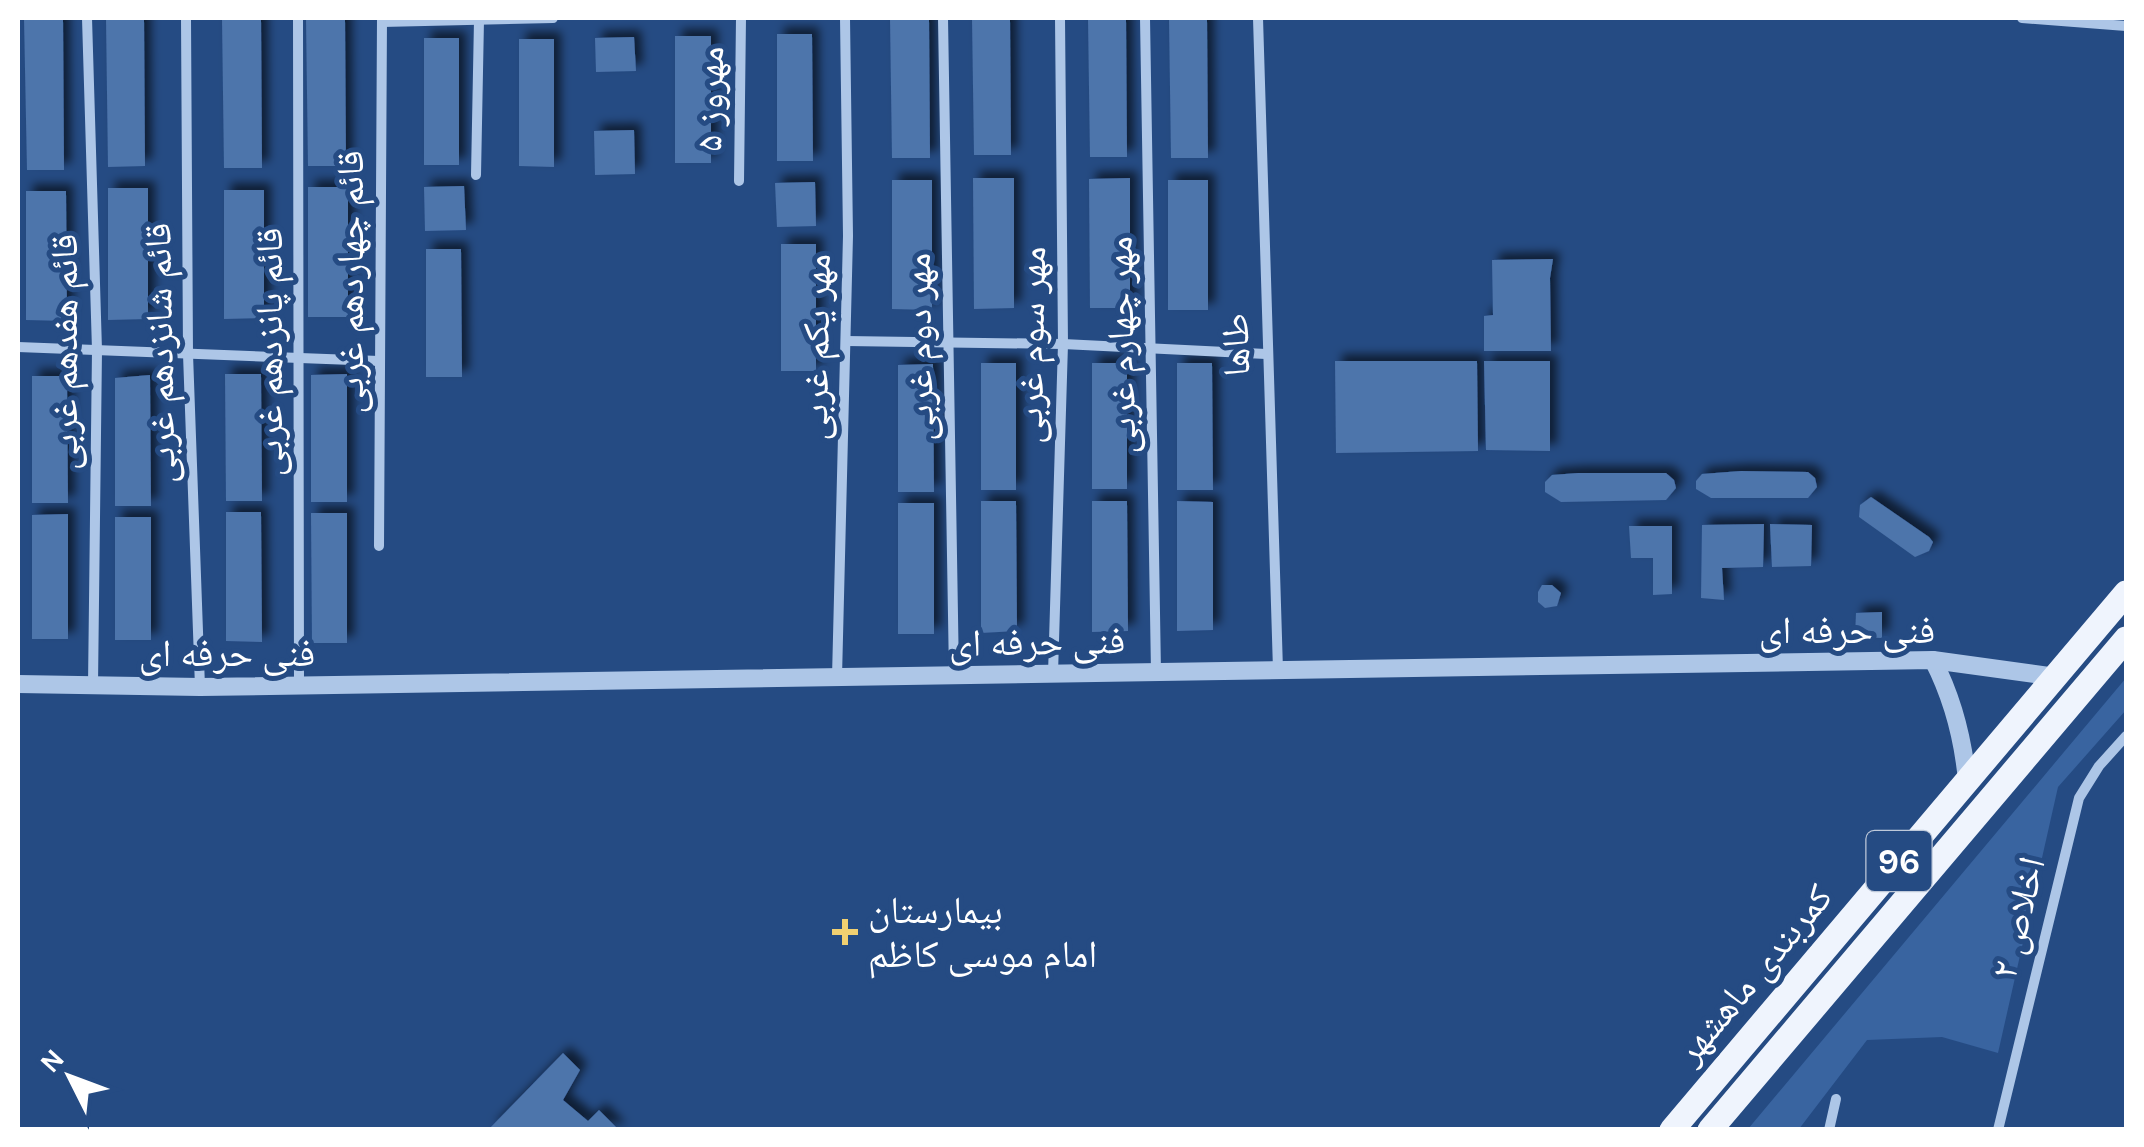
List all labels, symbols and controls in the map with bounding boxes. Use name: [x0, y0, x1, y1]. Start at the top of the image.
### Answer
street label: مهروز ۵: [687, 46, 733, 152]
street label: قائم چهاردهم غربی: [328, 150, 375, 414]
street label: قائم شانزدهم غربی: [135, 222, 187, 484]
street label: قائم پانزدهم غربی: [247, 228, 294, 476]
street label: قائم هفدهم غربی: [42, 234, 89, 470]
street label: مهر چهارم غربی: [1097, 236, 1147, 454]
street label: مهر سوم غربی: [1007, 246, 1057, 444]
street label: مهر دوم غربی: [895, 252, 945, 442]
street label: مهر یکم غربی: [792, 253, 842, 441]
street label: طاها: [1212, 312, 1260, 378]
street label: فنی حرفه ای: [1759, 608, 1935, 653]
street label: فنی حرفه ای: [948, 618, 1126, 666]
street label: فنی حرفه ای: [139, 631, 315, 676]
road number: 96: [1866, 831, 1932, 891]
street label: اخلاص ۲: [1981, 852, 2055, 984]
street label: کمربندی ماهشهر: [1665, 875, 1842, 1074]
place label: بیمارستان امام موسی کاظم: [868, 888, 1097, 979]
marker: بیمارستان امام موسی کاظم: [832, 919, 858, 945]
north arrow: [20, 1027, 120, 1127]
text: N: [33, 1042, 71, 1079]

